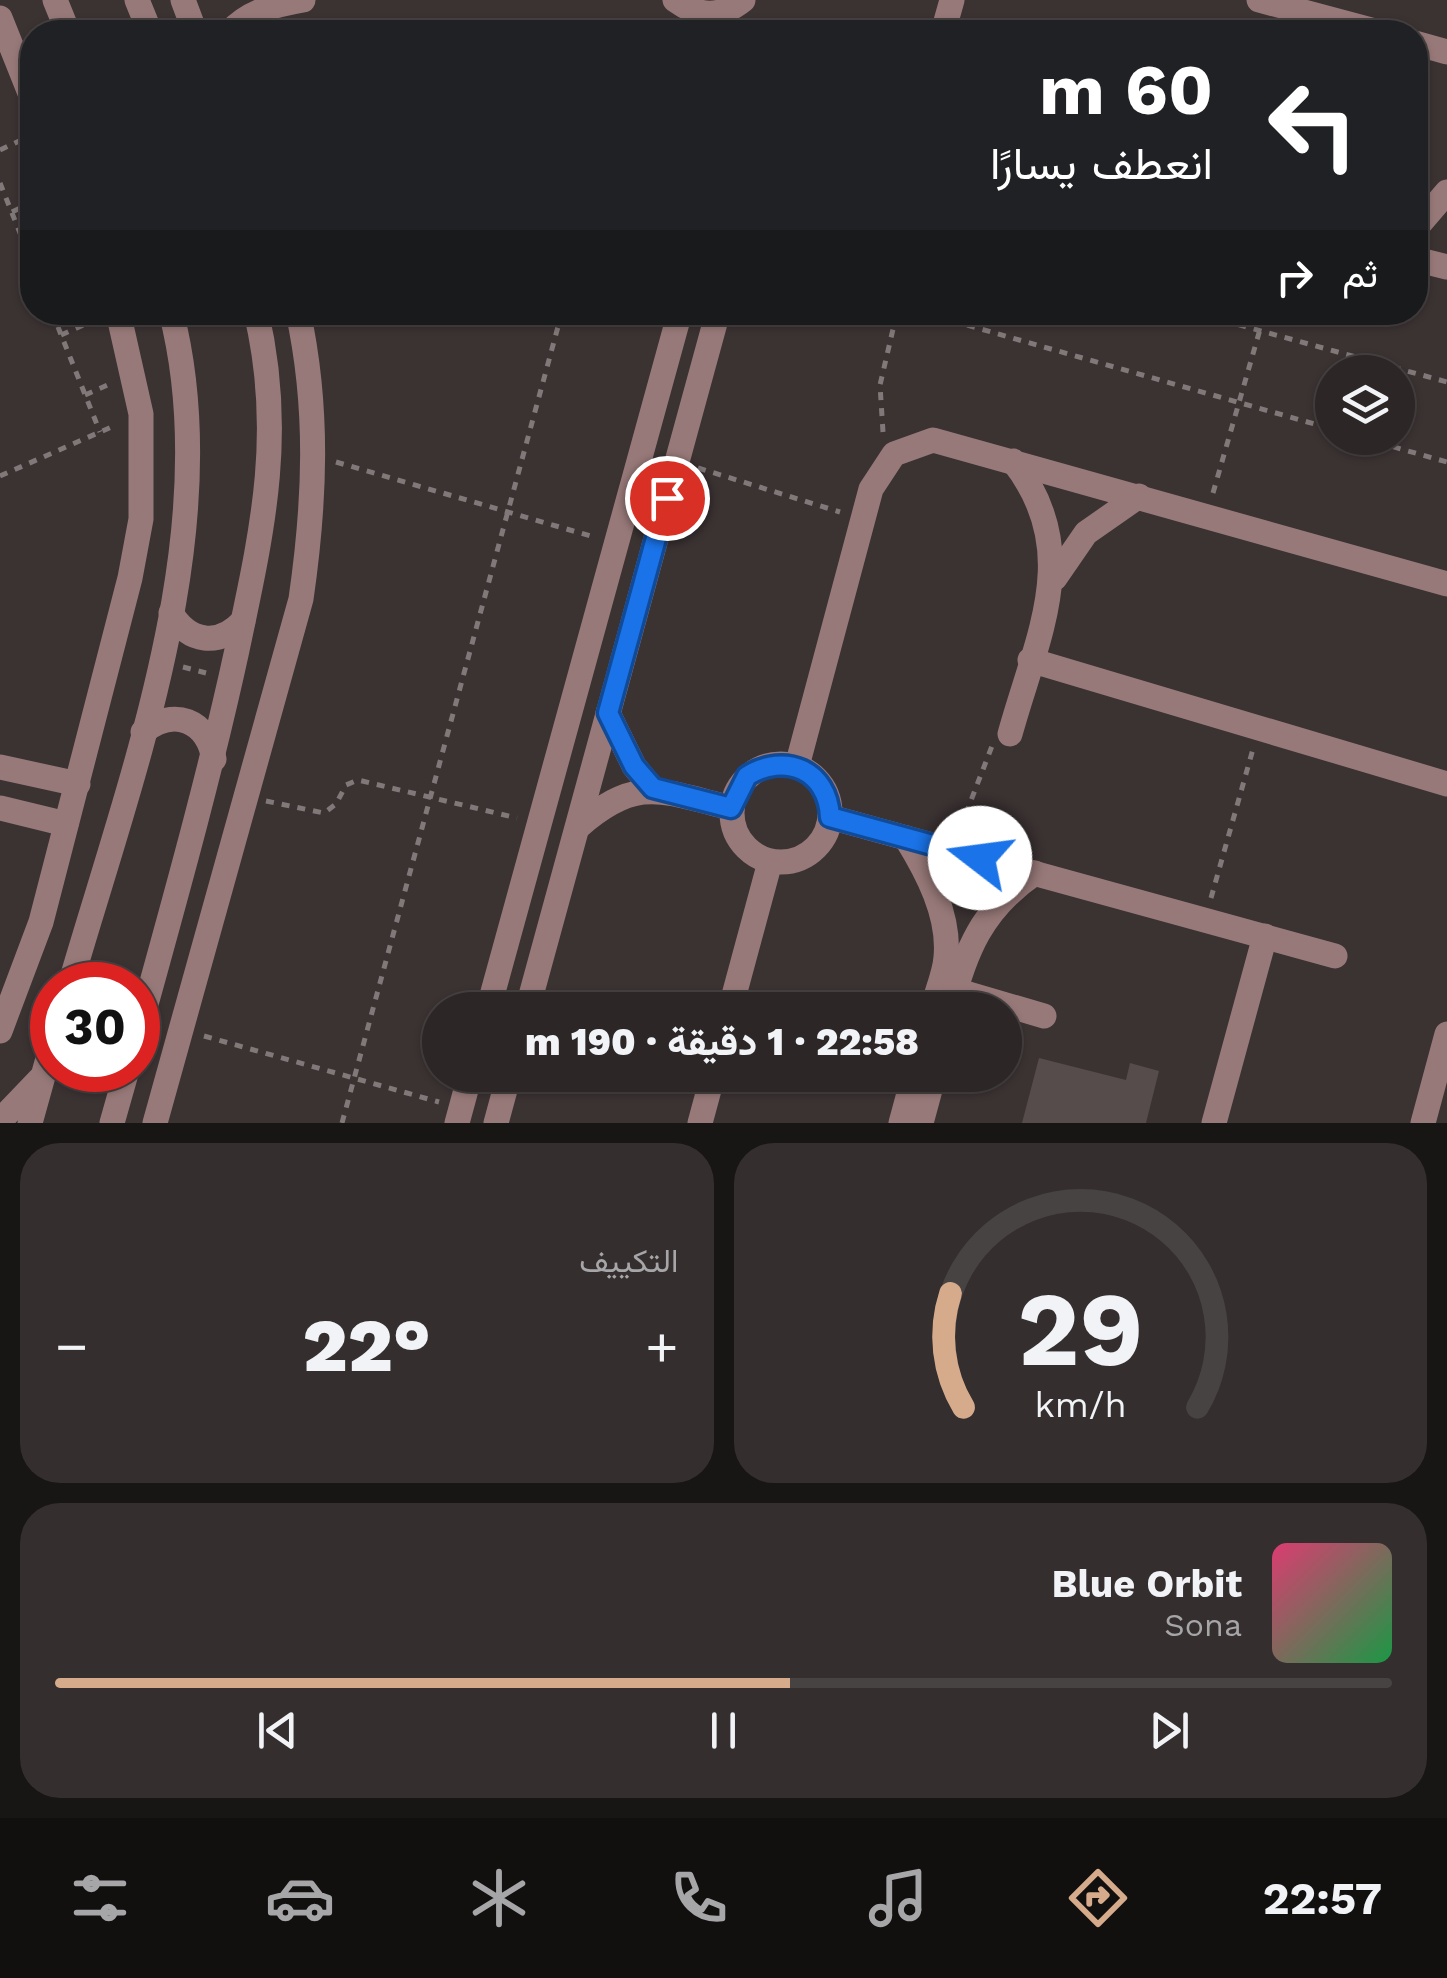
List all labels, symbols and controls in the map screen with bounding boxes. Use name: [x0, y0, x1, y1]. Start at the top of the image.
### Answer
text: 60 m: [1039, 49, 1213, 131]
icon: left: [1248, 60, 1378, 190]
text: انعطف يسارًا: [990, 137, 1213, 190]
icon: right: [1267, 250, 1322, 305]
text: ثم: [1342, 252, 1378, 296]
map controls: [1315, 355, 1415, 455]
button: layers: [1315, 355, 1415, 455]
pin: [625, 456, 710, 541]
icon: arrive: [640, 471, 695, 526]
position arrow: [928, 806, 1032, 910]
speed limit sign: 30: [30, 962, 160, 1092]
text: 22:58 · 1 دقيقة · 190 m: [525, 1020, 919, 1064]
text: التكييف: [579, 1242, 679, 1280]
text: 29: [1017, 1268, 1143, 1390]
text: 22°: [303, 1301, 431, 1389]
text: −: [55, 1314, 88, 1378]
text: +: [645, 1314, 678, 1378]
text: km/h: [1034, 1384, 1126, 1426]
text: Blue Orbit: [1051, 1562, 1242, 1606]
text: Sona: [1164, 1606, 1242, 1644]
icon: previous: [250, 1703, 305, 1758]
icon: pause: [696, 1703, 751, 1758]
icon: next: [1142, 1703, 1197, 1758]
icon: filters: [65, 1863, 135, 1933]
icon: car: [265, 1863, 335, 1933]
icon: climate: [464, 1863, 534, 1933]
icon: phone: [664, 1863, 734, 1933]
icon: music: [863, 1863, 933, 1933]
icon: directions: [1063, 1863, 1133, 1933]
text: 22:57: [1263, 1872, 1382, 1925]

